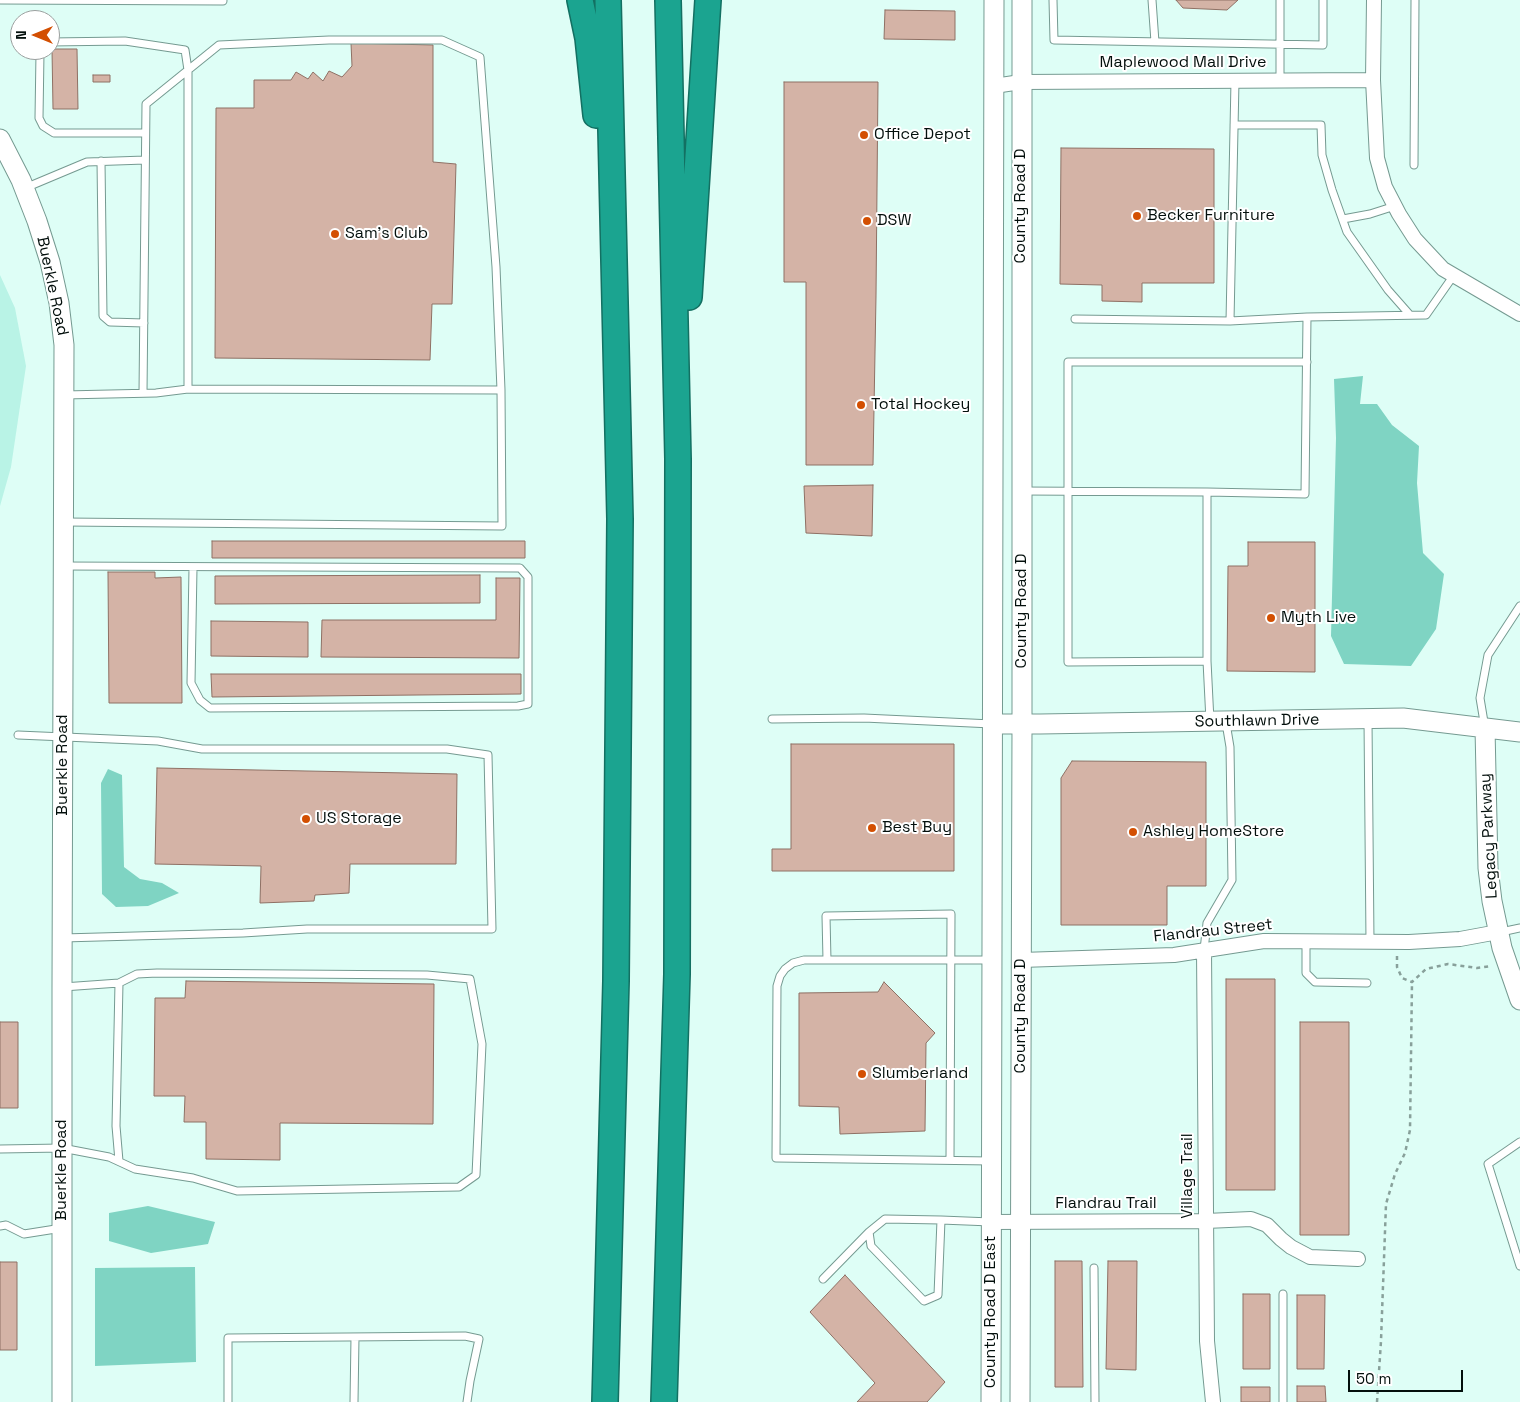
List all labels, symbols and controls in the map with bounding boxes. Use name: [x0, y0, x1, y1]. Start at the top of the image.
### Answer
north arrow: [10, 10, 60, 60]
text: N: [12, 30, 30, 40]
street label: Maplewood Mall Drive: [1100, 53, 1266, 73]
place label: Office Depot: [874, 125, 971, 145]
marker: Office Depot: [858, 129, 870, 141]
street label: County Road D: [1011, 149, 1031, 263]
place label: Becker Furniture: [1147, 206, 1275, 226]
marker: Becker Furniture: [1131, 210, 1143, 222]
place label: DSW: [877, 211, 911, 231]
marker: DSW: [861, 215, 873, 227]
place label: Sam's Club: [345, 224, 428, 244]
marker: Sam's Club: [329, 228, 341, 240]
street label: Buerkle Road: [32, 234, 72, 338]
place label: Total Hockey: [871, 395, 970, 415]
marker: Total Hockey: [855, 399, 867, 411]
street label: County Road D: [1012, 554, 1032, 668]
place label: Myth Live: [1281, 608, 1356, 628]
marker: Myth Live: [1265, 612, 1277, 624]
street label: Southlawn Drive: [1194, 710, 1320, 732]
street label: Buerkle Road: [53, 714, 73, 816]
street label: Legacy Parkway: [1476, 773, 1502, 899]
place label: US Storage: [316, 809, 402, 829]
marker: US Storage: [300, 813, 312, 825]
place label: Best Buy: [882, 818, 952, 838]
marker: Best Buy: [866, 822, 878, 834]
place label: Ashley HomeStore: [1143, 822, 1284, 842]
marker: Ashley HomeStore: [1127, 826, 1139, 838]
street label: Flandrau Street: [1153, 915, 1273, 947]
street label: County Road D: [1011, 959, 1031, 1073]
place label: Slumberland: [872, 1064, 968, 1084]
marker: Slumberland: [856, 1068, 868, 1080]
street label: Buerkle Road: [52, 1119, 72, 1221]
street label: Village Trail: [1178, 1133, 1198, 1219]
street label: Flandrau Trail: [1055, 1194, 1157, 1214]
street label: County Road D East: [981, 1236, 1001, 1388]
scale bar: [1350, 1360, 1465, 1392]
text: 50 m: [1356, 1369, 1391, 1388]

